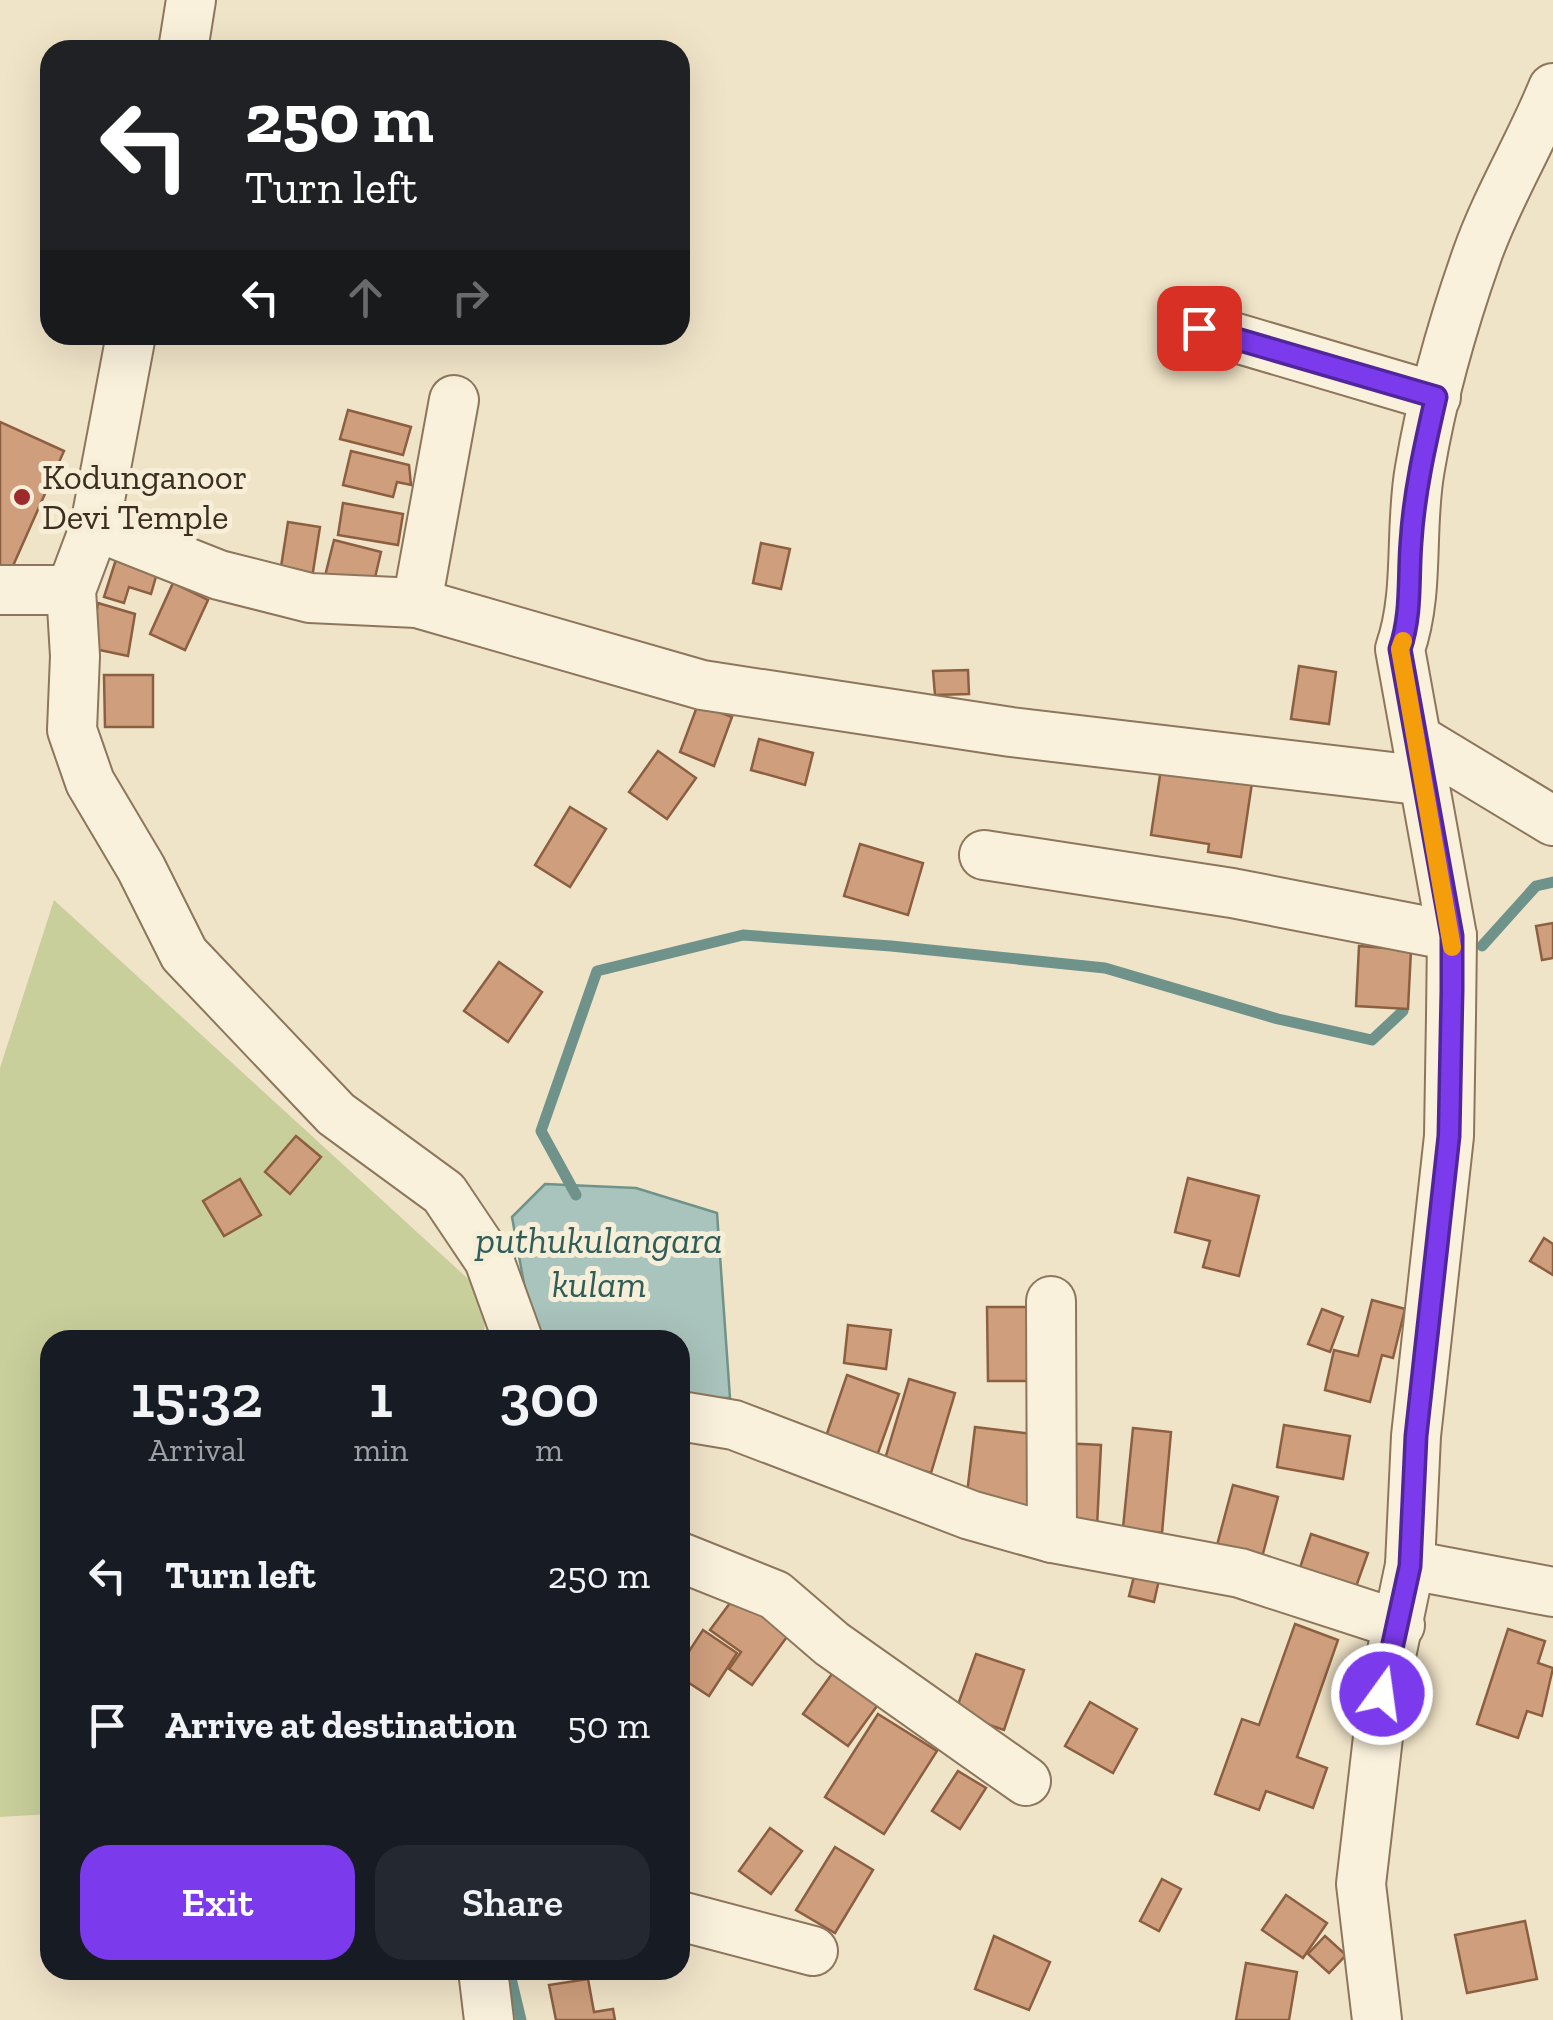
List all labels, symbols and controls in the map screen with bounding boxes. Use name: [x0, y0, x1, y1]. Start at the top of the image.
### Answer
text: 250 m: [245, 76, 434, 160]
icon: left: [80, 80, 210, 210]
text: Turn left: [245, 161, 417, 215]
icon: left: [233, 270, 288, 325]
icon: ahead: [338, 270, 393, 325]
icon: right: [443, 270, 498, 325]
pin: [1157, 286, 1242, 371]
icon: arrive: [1172, 301, 1227, 356]
place label: Kodunganoor Devi Temple: [42, 456, 247, 538]
marker: Kodunganoor Devi Temple: [11, 486, 33, 508]
water label: puthukulangara kulam: [473, 1217, 723, 1307]
text: 15:32: [131, 1360, 263, 1432]
text: 1: [369, 1360, 393, 1432]
text: 300: [499, 1360, 599, 1432]
text: Arrival: [149, 1431, 245, 1469]
text: min: [353, 1431, 408, 1469]
text: m: [535, 1431, 563, 1469]
icon: left: [80, 1548, 135, 1603]
text: Turn left: [165, 1552, 316, 1598]
text: 250 m: [548, 1552, 650, 1598]
position arrow: [1330, 1642, 1434, 1746]
icon: arrive: [80, 1698, 135, 1753]
text: Arrive at destination: [165, 1702, 516, 1748]
text: 50 m: [567, 1702, 650, 1748]
button: Exit: [80, 1845, 355, 1960]
button: Share: [375, 1845, 650, 1960]

